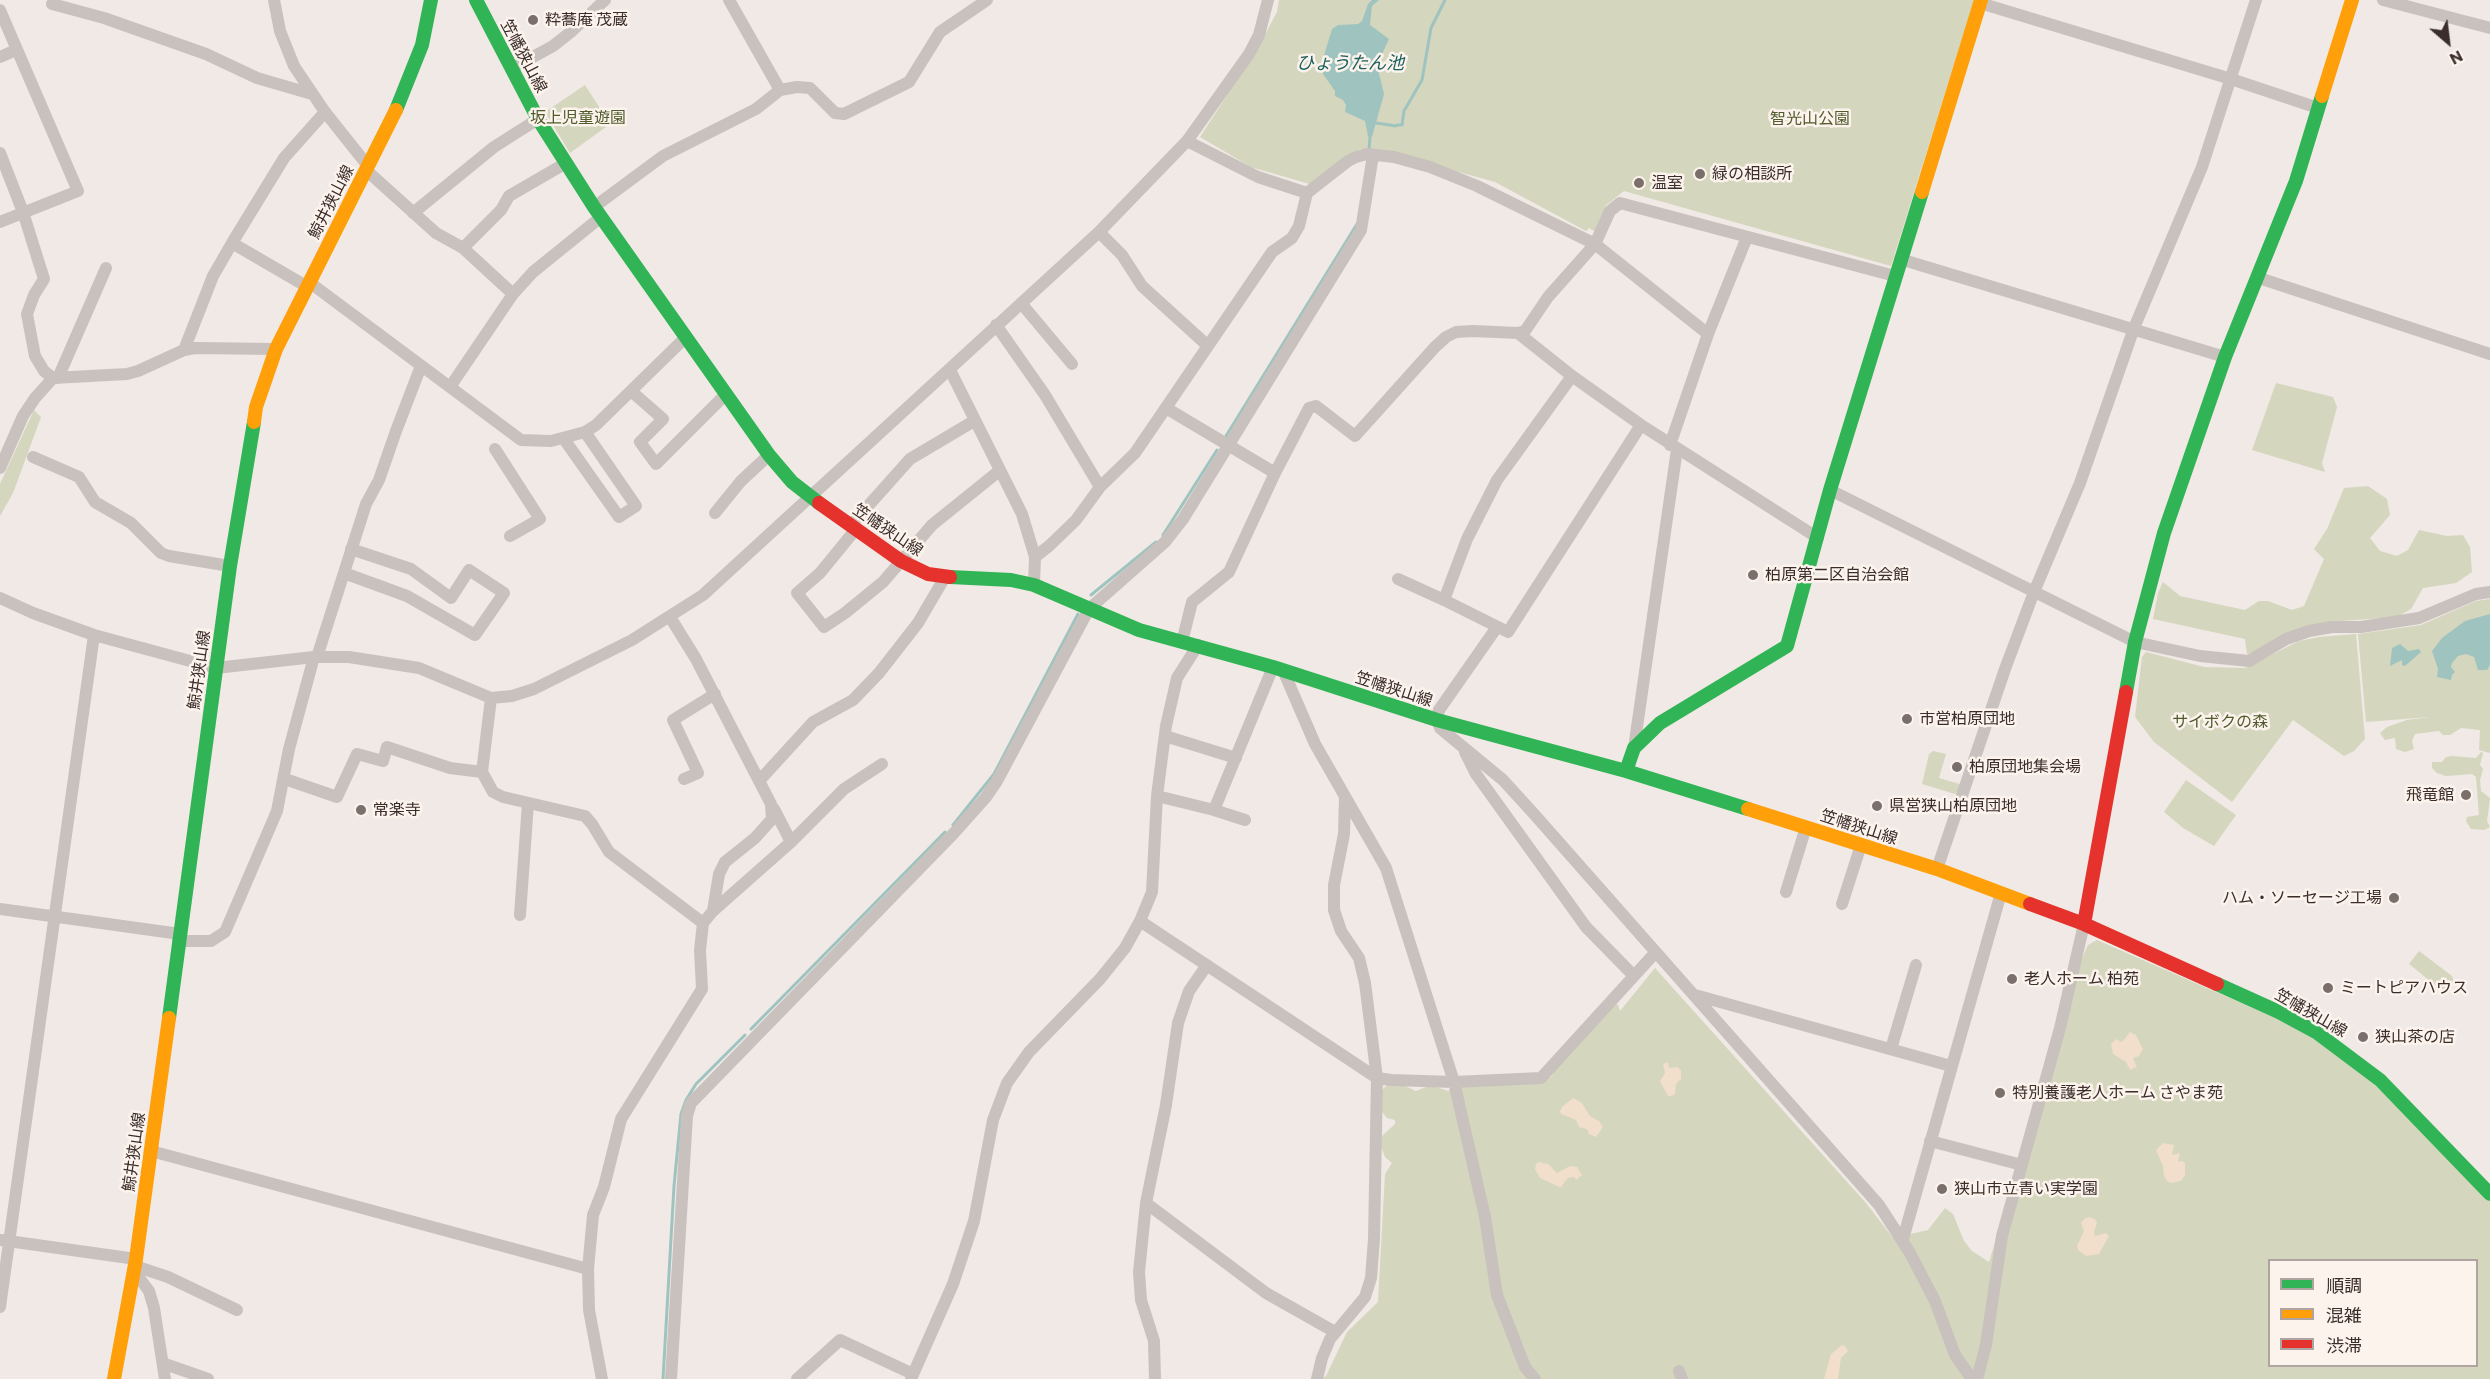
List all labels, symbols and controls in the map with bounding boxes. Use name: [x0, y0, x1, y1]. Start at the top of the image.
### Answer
place label: 粋蕎庵 茂蔵: [545, 10, 628, 30]
north arrow: [2418, 12, 2478, 72]
marker: 粋蕎庵 茂蔵: [526, 13, 540, 27]
street label: 笠幡狭山線: [497, 16, 551, 96]
text: N: [2447, 47, 2466, 70]
water label: ひょうたん池: [1296, 52, 1404, 74]
park label: 坂上児童遊園: [530, 108, 626, 128]
park label: 智光山公園: [1770, 109, 1850, 129]
street label: 鯨井狭山線: [304, 162, 358, 242]
place label: 緑の相談所: [1712, 164, 1792, 184]
marker: 緑の相談所: [1693, 167, 1707, 181]
place label: 温室: [1651, 173, 1683, 193]
marker: 温室: [1632, 176, 1646, 190]
street label: 笠幡狭山線: [849, 500, 927, 560]
place label: 柏原第二区自治会館: [1765, 565, 1909, 585]
marker: 柏原第二区自治会館: [1746, 568, 1760, 582]
street label: 鯨井狭山線: [184, 629, 214, 711]
street label: 笠幡狭山線: [1353, 668, 1435, 710]
place label: 市営柏原団地: [1919, 709, 2015, 729]
marker: 市営柏原団地: [1900, 712, 1914, 726]
park label: サイボクの森: [2172, 712, 2268, 732]
place label: 柏原団地集会場: [1969, 757, 2081, 777]
marker: 柏原団地集会場: [1950, 760, 1964, 774]
place label: 飛竜館: [2406, 785, 2454, 805]
marker: 飛竜館: [2459, 788, 2473, 802]
place label: 県営狭山柏原団地: [1889, 796, 2017, 816]
marker: 県営狭山柏原団地: [1870, 799, 1884, 813]
place label: 常楽寺: [373, 800, 421, 820]
marker: 常楽寺: [354, 803, 368, 817]
street label: 笠幡狭山線: [1818, 806, 1900, 848]
place label: ハム・ソーセージ工場: [2222, 888, 2382, 908]
marker: ハム・ソーセージ工場: [2387, 891, 2401, 905]
place label: 老人ホーム 柏苑: [2024, 969, 2139, 989]
marker: 老人ホーム 柏苑: [2005, 972, 2019, 986]
place label: ミートピアハウス: [2340, 978, 2468, 998]
marker: ミートピアハウス: [2321, 981, 2335, 995]
street label: 笠幡狭山線: [2272, 985, 2350, 1041]
place label: 狭山茶の店: [2375, 1027, 2455, 1047]
marker: 狭山茶の店: [2356, 1030, 2370, 1044]
place label: 特別養護老人ホーム さやま苑: [2012, 1083, 2223, 1103]
marker: 特別養護老人ホーム さやま苑: [1993, 1086, 2007, 1100]
street label: 鯨井狭山線: [119, 1111, 149, 1193]
place label: 狭山市立青い実学園: [1954, 1179, 2098, 1199]
marker: 狭山市立青い実学園: [1935, 1182, 1949, 1196]
legend: [2268, 1259, 2478, 1367]
text: 順調: [2326, 1274, 2362, 1296]
text: 混雑: [2326, 1304, 2362, 1326]
text: 渋滞: [2326, 1334, 2362, 1356]

